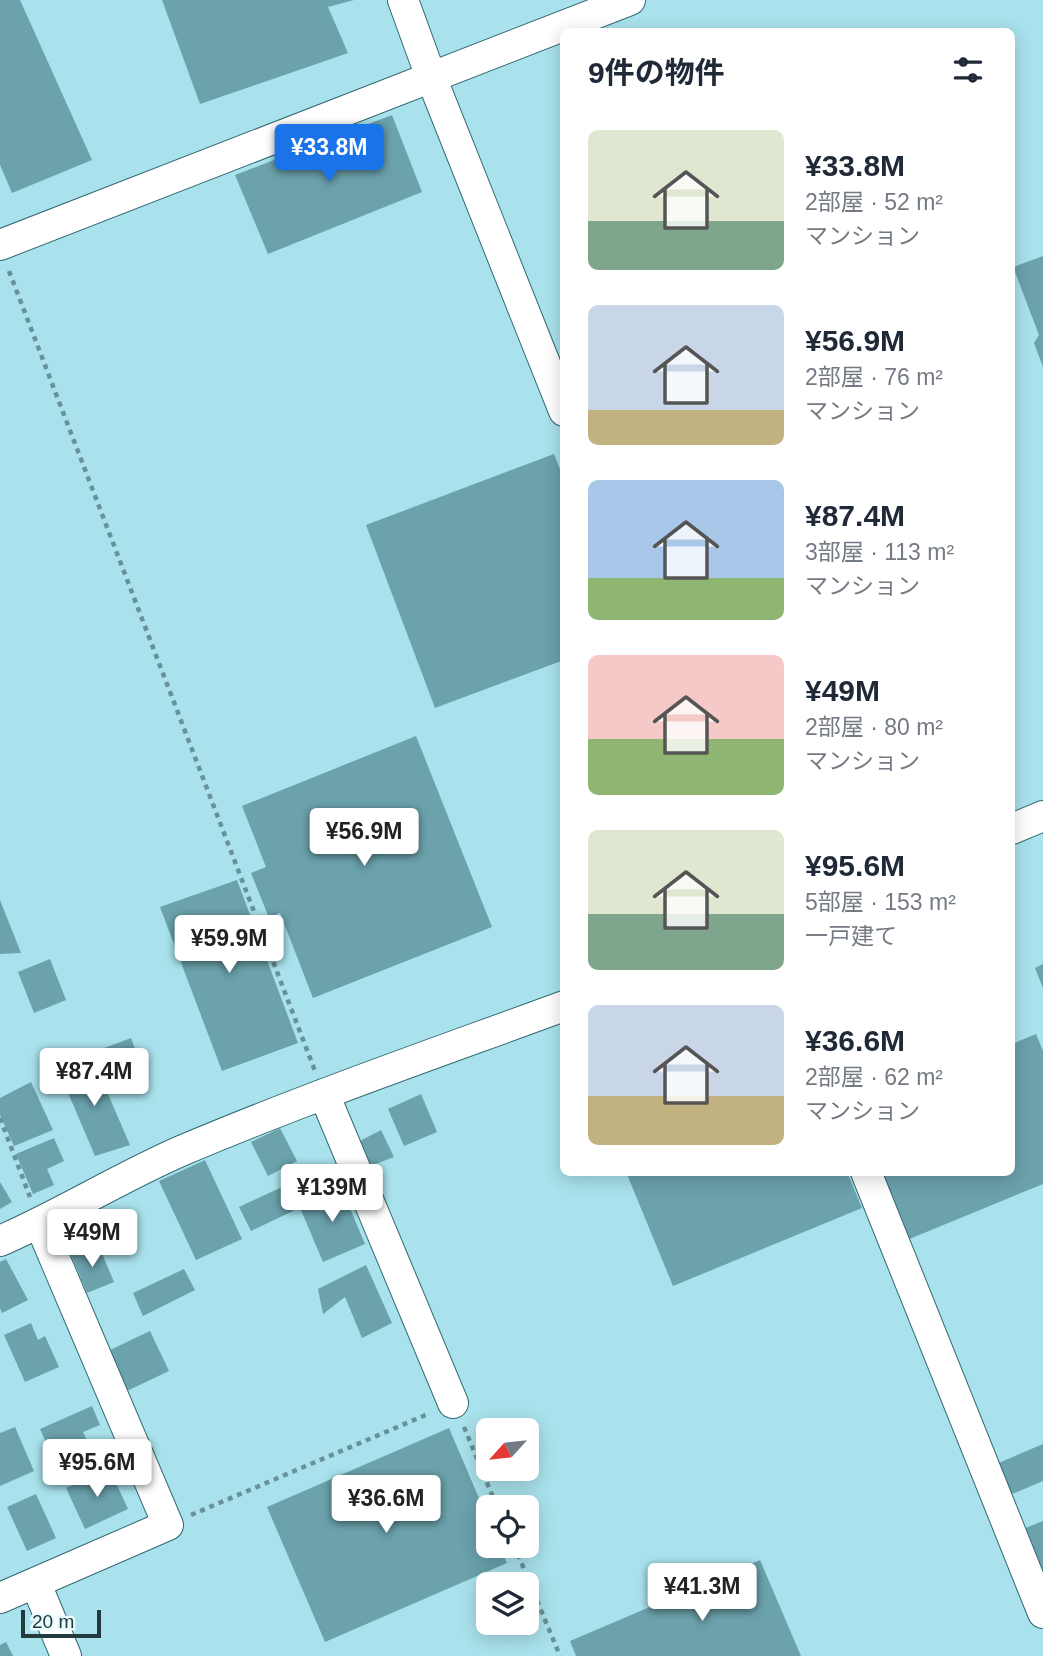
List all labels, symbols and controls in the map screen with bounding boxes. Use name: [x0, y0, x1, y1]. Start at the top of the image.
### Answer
icon: filters: [949, 51, 987, 89]
text: 9件の物件: [588, 56, 725, 89]
pin: ¥33.8M: [272, 124, 386, 184]
text: ¥33.8M: [291, 134, 367, 160]
text: ¥33.8M: [805, 149, 905, 182]
icon: home: [644, 158, 728, 242]
text: 2部屋 · 52 m²: [805, 189, 943, 215]
text: マンション: [805, 223, 920, 249]
text: ¥56.9M: [805, 324, 905, 357]
icon: home: [644, 333, 728, 417]
text: 2部屋 · 76 m²: [805, 364, 943, 390]
text: マンション: [805, 398, 920, 424]
text: ¥87.4M: [805, 499, 905, 532]
icon: home: [644, 508, 728, 592]
text: 3部屋 · 113 m²: [805, 539, 954, 565]
text: マンション: [805, 573, 920, 599]
text: ¥49M: [805, 674, 880, 707]
icon: home: [644, 683, 728, 767]
text: 2部屋 · 80 m²: [805, 714, 943, 740]
text: マンション: [805, 748, 920, 774]
pin: ¥56.9M: [307, 808, 421, 868]
text: ¥56.9M: [326, 818, 402, 844]
text: ¥95.6M: [805, 849, 905, 882]
icon: home: [644, 858, 728, 942]
text: 5部屋 · 153 m²: [805, 889, 956, 915]
pin: ¥59.9M: [172, 916, 286, 975]
text: 一戸建て: [805, 923, 897, 949]
text: ¥59.9M: [191, 925, 267, 951]
text: ¥36.6M: [805, 1024, 905, 1057]
icon: home: [644, 1033, 728, 1117]
pin: ¥87.4M: [37, 1048, 151, 1108]
text: ¥87.4M: [56, 1058, 132, 1084]
text: 2部屋 · 62 m²: [805, 1064, 943, 1090]
text: マンション: [805, 1098, 920, 1124]
pin: ¥139M: [283, 1164, 381, 1224]
text: ¥139M: [297, 1174, 367, 1200]
pin: ¥49M: [51, 1210, 133, 1269]
text: ¥49M: [63, 1219, 121, 1245]
north arrow: [476, 1418, 539, 1480]
map controls: [476, 1418, 539, 1635]
pin: ¥95.6M: [40, 1440, 154, 1499]
text: ¥95.6M: [59, 1449, 135, 1475]
pin: ¥36.6M: [329, 1476, 443, 1535]
text: ¥36.6M: [348, 1485, 424, 1511]
button: locate: [476, 1495, 539, 1558]
pin: ¥41.3M: [645, 1564, 759, 1623]
button: layers: [476, 1572, 539, 1635]
text: ¥41.3M: [664, 1573, 740, 1599]
scale bar: [21, 1607, 102, 1639]
text: 20 m: [32, 1611, 74, 1632]

